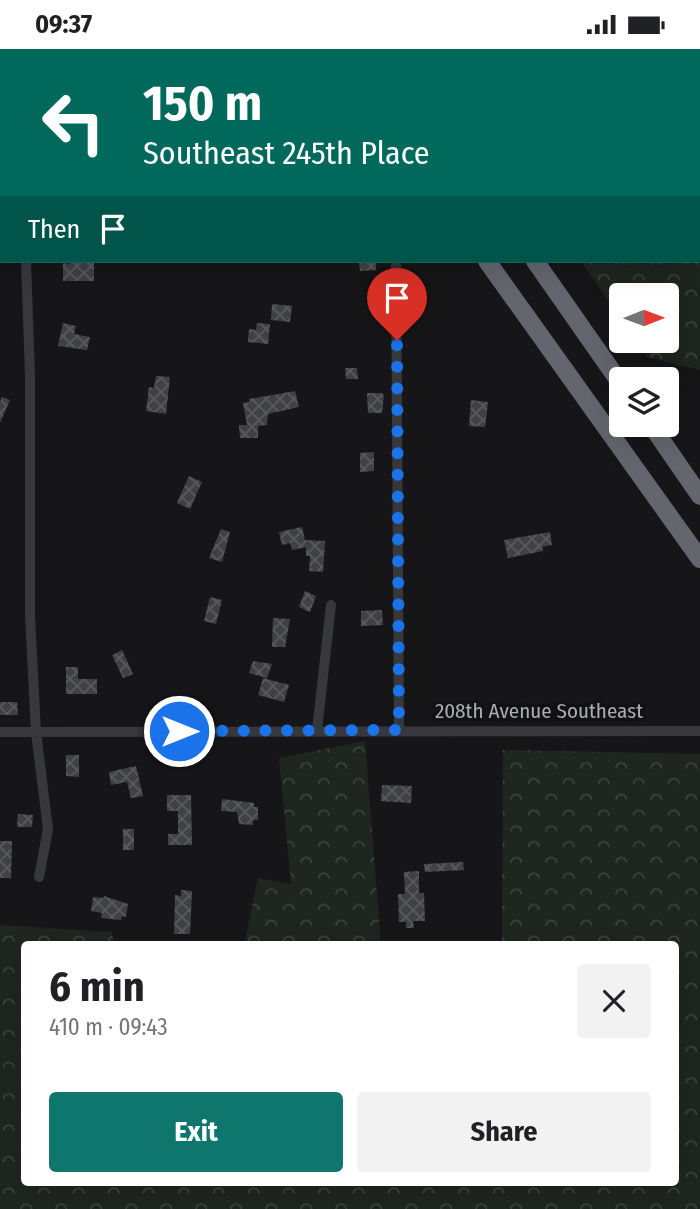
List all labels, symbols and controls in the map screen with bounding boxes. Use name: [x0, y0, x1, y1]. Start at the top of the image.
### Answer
text: 09:37: [35, 9, 92, 40]
text: 150 m: [143, 74, 262, 133]
icon: left: [28, 77, 119, 168]
text: Southeast 245th Place: [143, 134, 430, 172]
icon: arrive: [94, 210, 132, 248]
text: Then: [28, 214, 80, 245]
pin: [367, 268, 427, 340]
icon: arrive: [378, 279, 416, 317]
north arrow: [609, 283, 679, 353]
map controls: [609, 283, 679, 437]
button: layers: [609, 367, 679, 437]
position arrow: [142, 694, 216, 768]
street label: 208th Avenue Southeast: [435, 698, 643, 724]
text: 6 min: [49, 962, 145, 1012]
button: close: [577, 964, 651, 1038]
text: 410 m · 09:43: [49, 1013, 168, 1041]
button: Exit: [49, 1092, 343, 1172]
button: Share: [357, 1092, 651, 1172]

